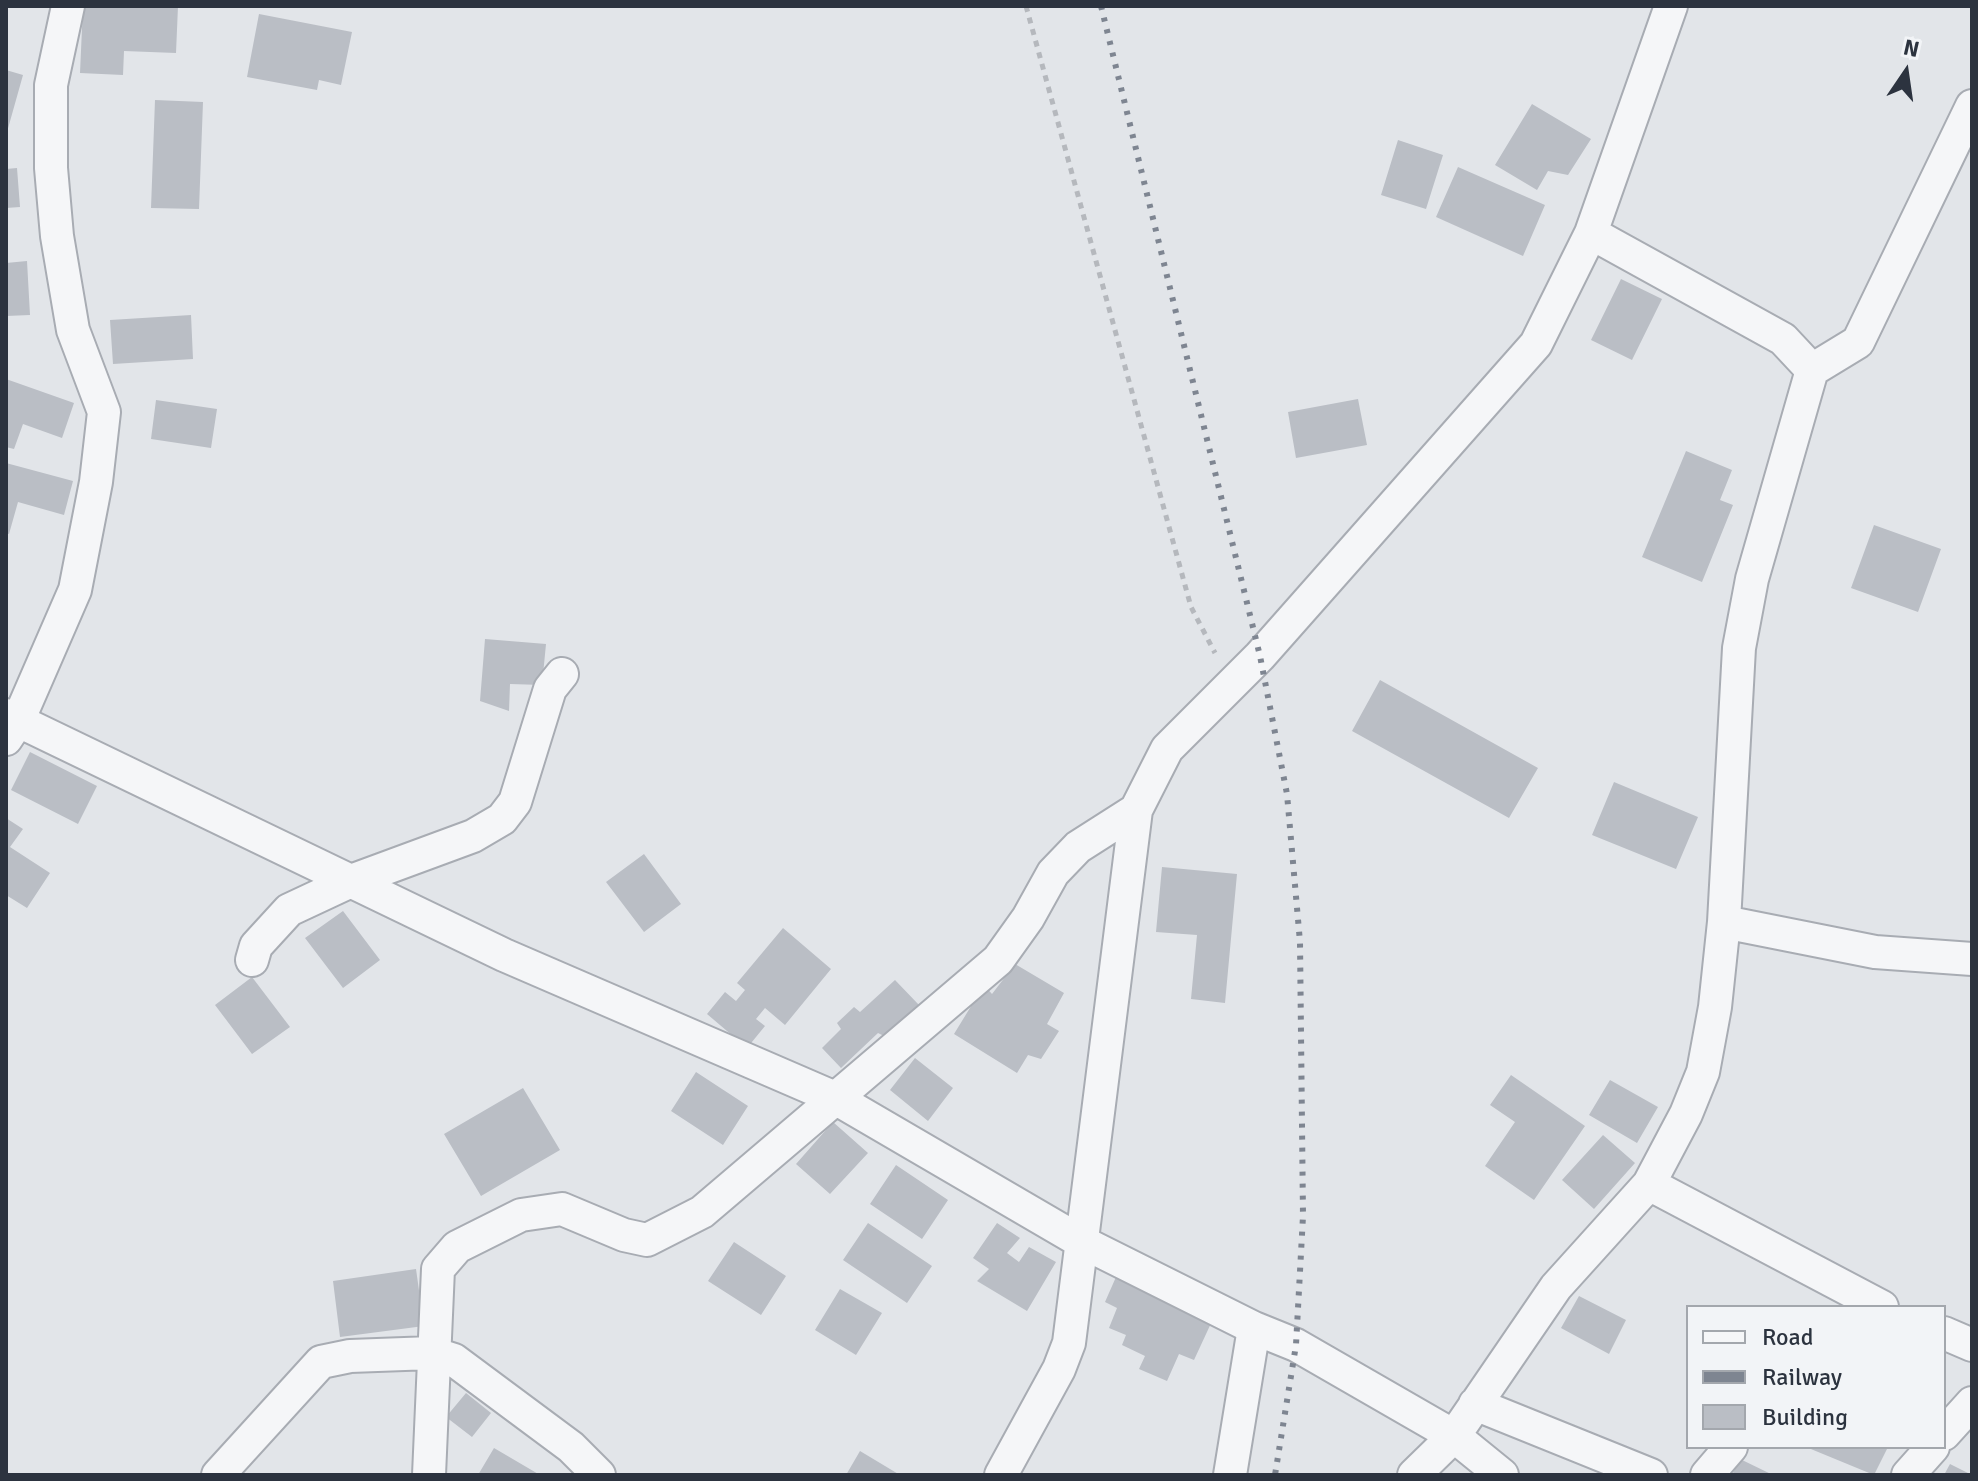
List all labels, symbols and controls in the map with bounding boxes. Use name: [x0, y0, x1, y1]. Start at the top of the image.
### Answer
north arrow: [1866, 32, 1946, 112]
text: N: [1901, 33, 1922, 63]
legend: [1686, 1305, 1946, 1449]
text: Road: [1762, 1322, 1813, 1352]
text: Railway: [1762, 1362, 1842, 1392]
text: Building: [1762, 1402, 1848, 1432]

